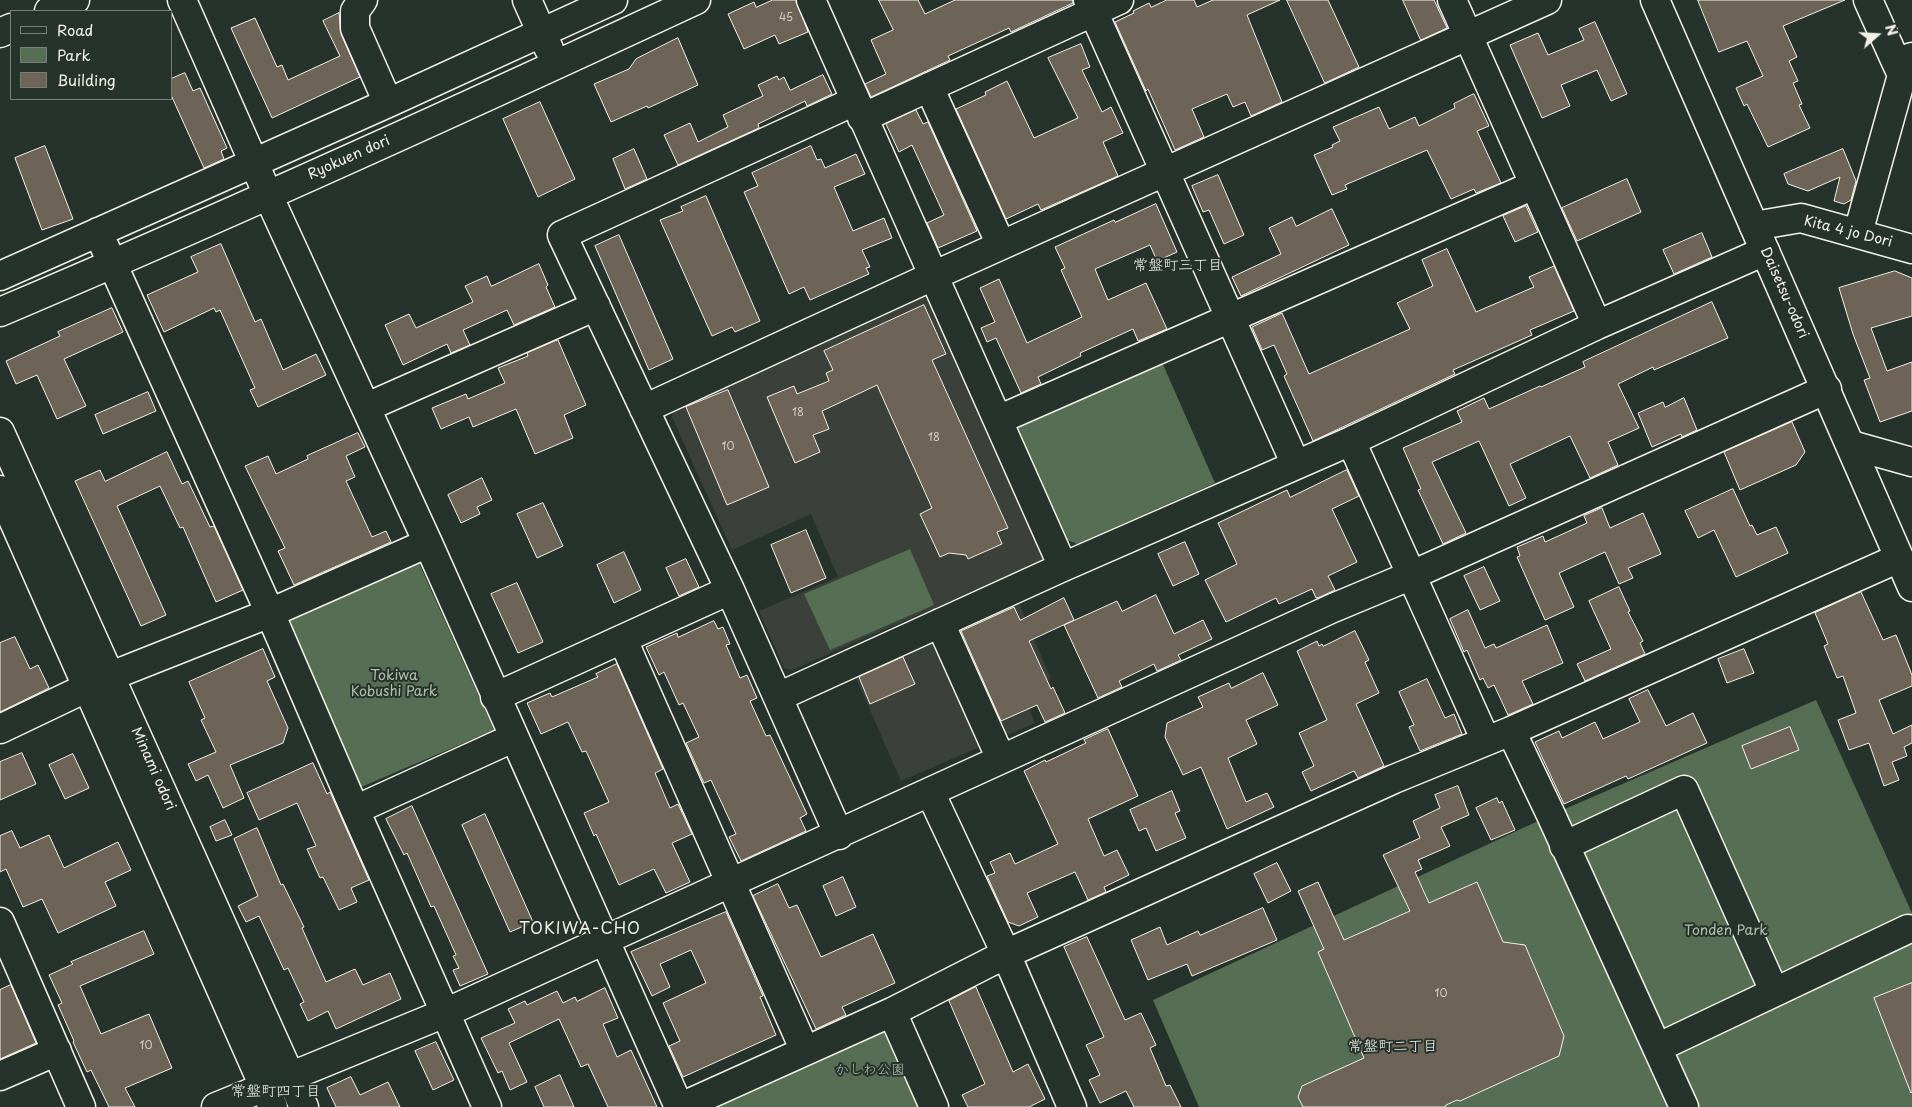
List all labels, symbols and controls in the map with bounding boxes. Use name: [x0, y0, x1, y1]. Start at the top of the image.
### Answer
legend: [10, 10, 172, 100]
north arrow: [1852, 10, 1902, 60]
house number: 45: [779, 11, 793, 25]
text: Road: [57, 18, 93, 41]
text: N: [1880, 21, 1903, 39]
text: Park: [57, 43, 91, 66]
text: Building: [57, 68, 116, 91]
street label: Ryokuen dori: [305, 132, 393, 184]
street label: Kita 4 jo Dori: [1802, 213, 1894, 251]
street label: Daisetsu-odori: [1756, 245, 1812, 341]
district label: 常盤町三丁目: [1133, 257, 1223, 275]
house number: 18: [792, 406, 804, 420]
house number: 18: [928, 431, 940, 445]
house number: 10: [722, 440, 734, 454]
park label: Tokiwa Kobushi Park: [351, 668, 437, 700]
street label: Minami odori: [127, 725, 179, 813]
district label: TOKIWA-CHO: [518, 920, 642, 940]
park label: Tonden Park: [1684, 923, 1768, 939]
house number: 10: [1435, 987, 1447, 1001]
district label: 常盤町二丁目: [1348, 1038, 1438, 1056]
house number: 10: [140, 1039, 152, 1053]
park label: かしわ公園: [835, 1062, 905, 1078]
district label: 常盤町四丁目: [231, 1083, 321, 1101]

